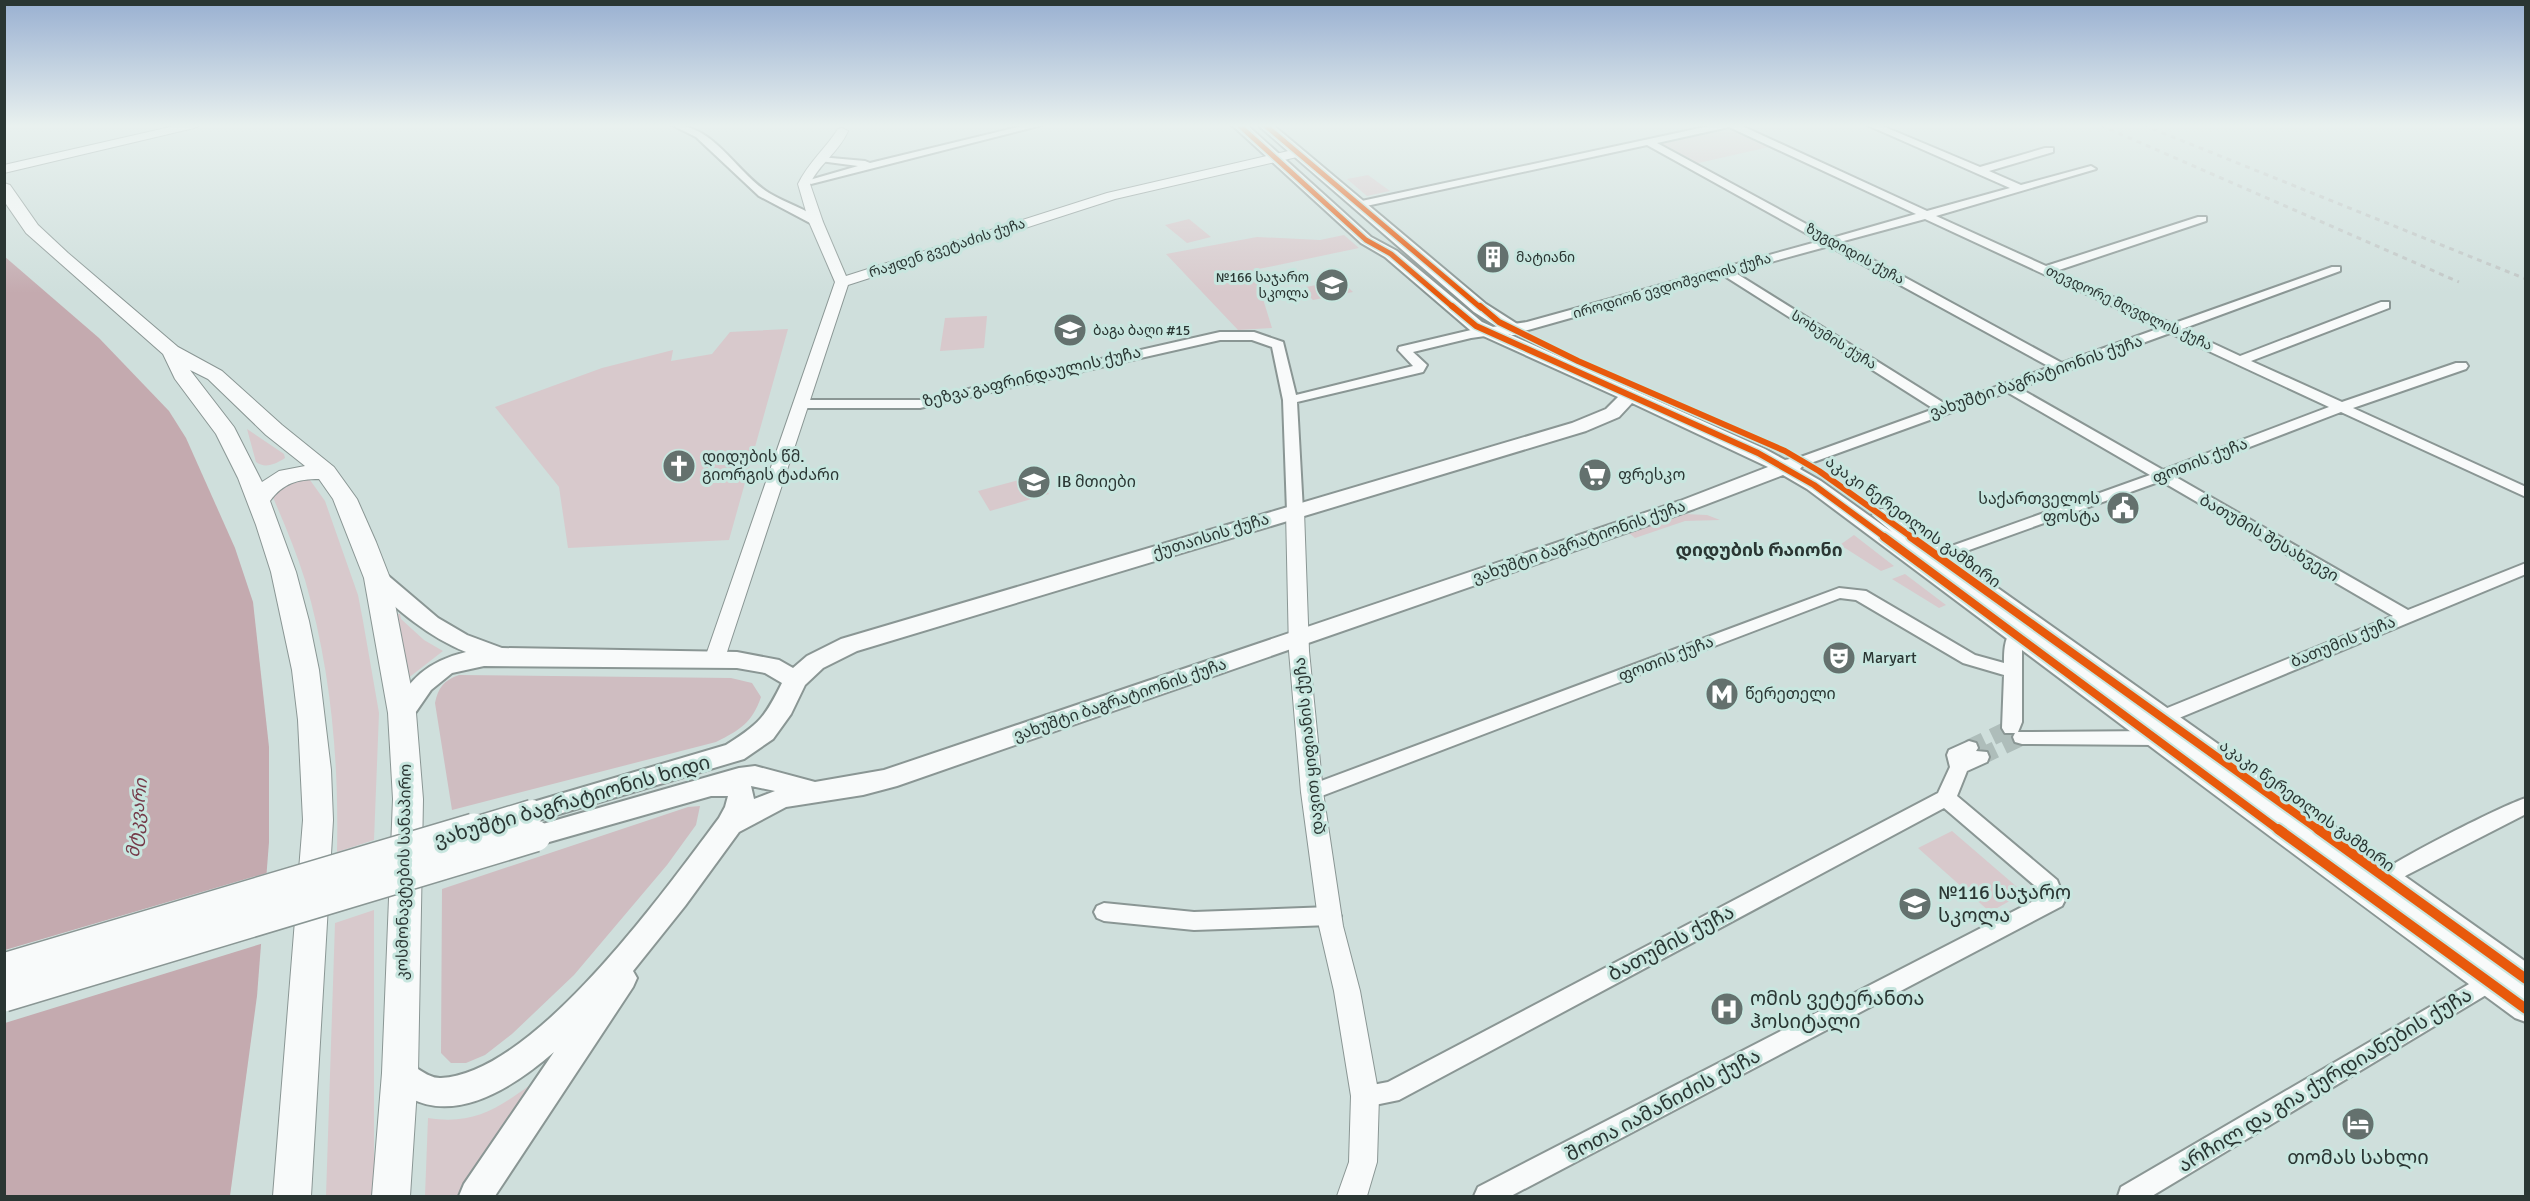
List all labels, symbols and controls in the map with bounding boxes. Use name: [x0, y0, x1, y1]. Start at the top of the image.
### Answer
street label: რაჟდენ გვეტაძის ქუჩა: [867, 215, 1027, 281]
street label: ზუგდიდის ქუჩა: [1803, 220, 1907, 288]
building icon: მატიანი: [1475, 239, 1511, 275]
place label: მატიანი: [1516, 249, 1575, 266]
street label: იროდიონ ევდოშვილის ქუჩა: [1571, 250, 1773, 322]
street label: თევდორე მღვდლის ქუჩა: [2043, 262, 2215, 354]
school or university icon: №166 საჯარო სკოლა: [1314, 267, 1350, 303]
place label: №166 საჯარო სკოლა: [1216, 269, 1309, 302]
street label: სოხუმის ქუჩა: [1788, 307, 1880, 373]
school or university icon: ბაგა ბაღი #15: [1052, 312, 1088, 348]
place label: ბაგა ბაღი #15: [1093, 322, 1190, 339]
street label: ვახუშტი ბაგრატიონის ქუჩა: [1927, 331, 2145, 423]
street label: ზეზვა გაფრინდაულის ქუჩა: [921, 342, 1143, 412]
street label: ფოთის ქუჩა: [2150, 434, 2250, 488]
place label: დიდუბის წმ. გიორგის ტაძარი: [702, 447, 839, 485]
church icon: დიდუბის წმ. გიორგის ტაძარი: [661, 448, 697, 484]
street label: აკაკი წერეთლის გამზირი: [1821, 452, 2005, 592]
supermarket icon: ფრესკო: [1577, 457, 1613, 493]
school or university icon: IB მთიები: [1016, 464, 1052, 500]
place label: ფრესკო: [1618, 465, 1685, 485]
place label: IB მთიები: [1057, 472, 1136, 492]
place label: საქართველოს ფოსტა: [1978, 489, 2100, 527]
public building icon: საქართველოს ფოსტა: [2105, 490, 2141, 526]
street label: ბათუმის შესახვევი: [2196, 490, 2342, 586]
street label: ვახუშტი ბაგრატიონის ქუჩა: [1470, 496, 1688, 588]
street label: ქუთაისის ქუჩა: [1150, 509, 1272, 563]
district label: დიდუბის რაიონი: [1675, 539, 1843, 561]
street label: ბათუმის ქუჩა: [2288, 612, 2398, 672]
street label: ფოთის ქუჩა: [1616, 632, 1716, 686]
theatre icon: Maryart: [1821, 640, 1857, 676]
place label: Maryart: [1862, 648, 1917, 668]
street label: ვახუშტი ბაგრატიონის ქუჩა: [1011, 654, 1229, 746]
street label: დავით ყიფიანის ქუჩა: [1290, 656, 1328, 836]
metro station icon: წერეთელი: [1704, 676, 1740, 712]
place label: წერეთელი: [1745, 684, 1836, 704]
street label: აკაკი წერეთლის გამზირი: [2215, 736, 2399, 876]
street label: ვახუშტი ბაგრატიონის ხიდი: [431, 750, 713, 852]
street label: კოსმონავტების სანაპირო: [392, 764, 416, 980]
water label: მტკვარი: [122, 777, 152, 859]
place label: №116 საჯარო სკოლა: [1938, 880, 2071, 928]
school or university icon: №116 საჯარო სკოლა: [1897, 886, 1933, 922]
street label: ბათუმის ქუჩა: [1604, 899, 1738, 987]
street label: არჩილ და გია ქურდიანების ქუჩა: [2174, 982, 2476, 1178]
place label: ომის ვეტერანთა ჰოსიტალი: [1750, 986, 1924, 1034]
hospital icon: ომის ვეტერანთა ჰოსიტალი: [1709, 991, 1745, 1027]
street label: შოთა იამანიძის ქუჩა: [1561, 1043, 1765, 1167]
hotel icon: თომას სახლი: [2340, 1106, 2376, 1142]
place label: თომას სახლი: [2287, 1145, 2429, 1170]

